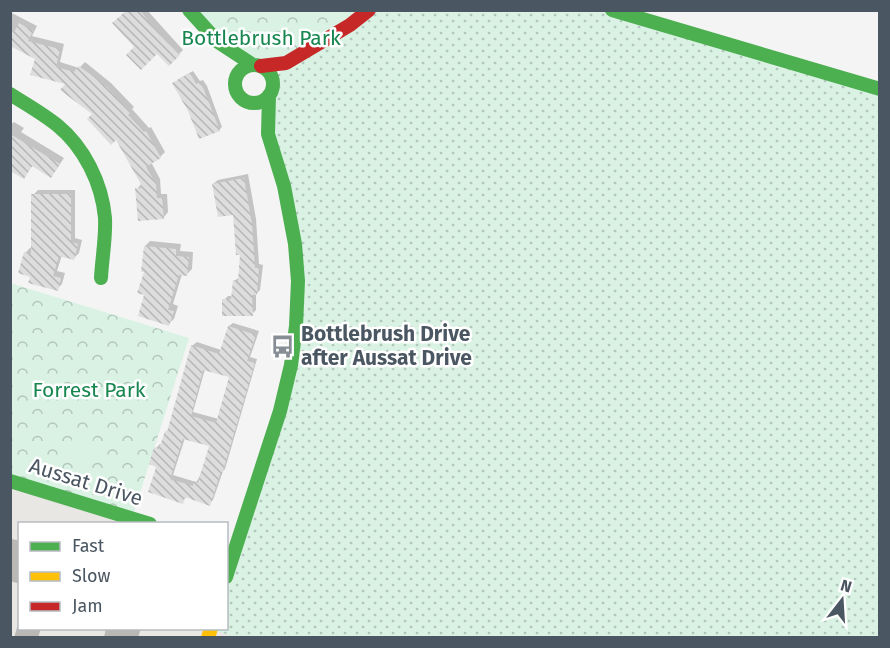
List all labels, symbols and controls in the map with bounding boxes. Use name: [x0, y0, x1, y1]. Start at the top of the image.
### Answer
park label: Bottlebrush Park: [181, 25, 341, 51]
place label: Bottlebrush Drive after Aussat Drive: [301, 321, 472, 371]
bus stop icon: Bottlebrush Drive after Aussat Drive: [270, 333, 296, 359]
park label: Forrest Park: [32, 377, 146, 403]
street label: Aussat Drive: [26, 452, 146, 512]
legend: [18, 522, 228, 630]
text: Fast: [72, 535, 105, 557]
text: Slow: [72, 565, 111, 587]
north arrow: [812, 570, 872, 630]
text: N: [838, 575, 854, 597]
text: Jam: [72, 595, 103, 617]

